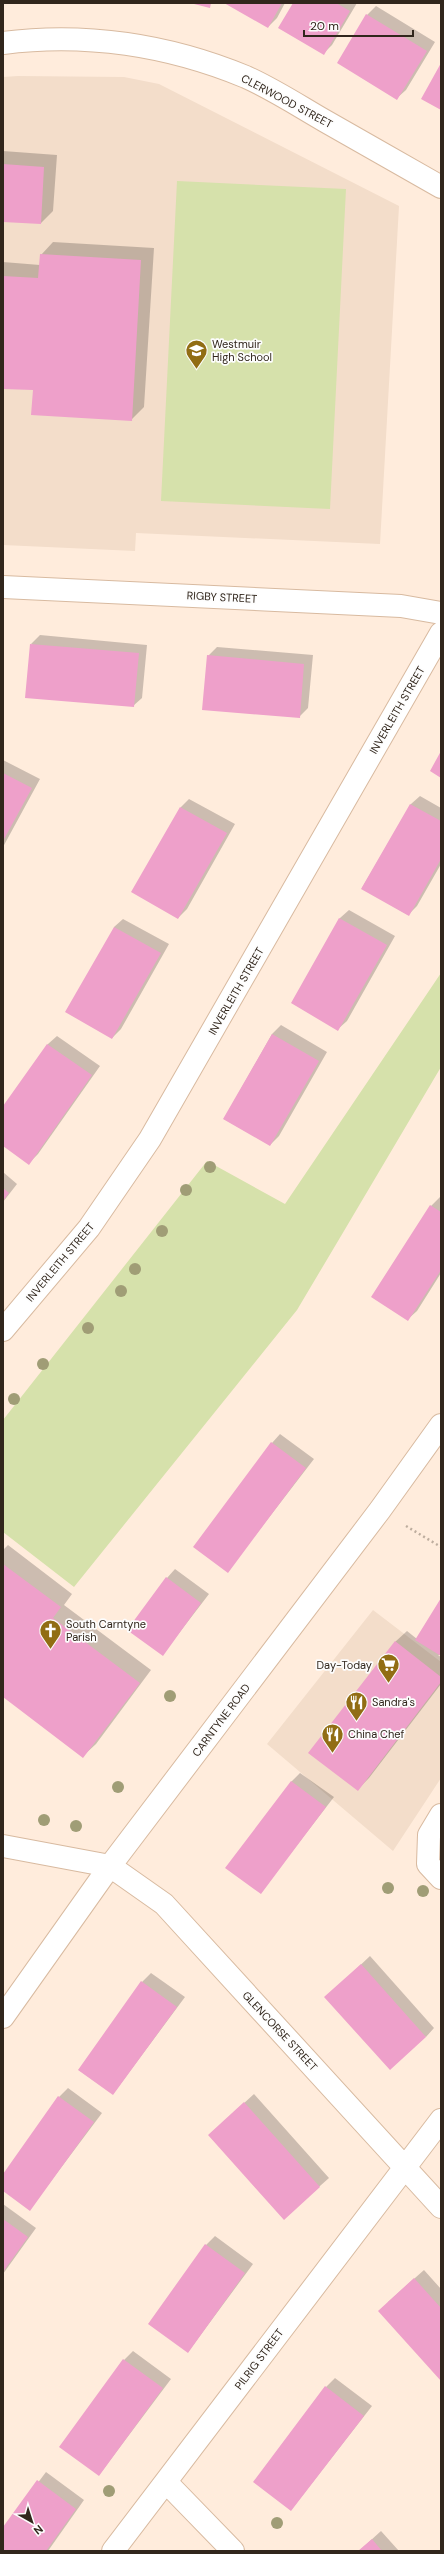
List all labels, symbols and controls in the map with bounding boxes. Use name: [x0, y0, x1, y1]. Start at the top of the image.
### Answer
scale bar: [304, 12, 413, 38]
text: 20 m: [310, 18, 339, 34]
street label: CLERWOOD STREET: [239, 71, 335, 131]
school or university icon: Westmuir High School: [183, 337, 209, 370]
place label: Westmuir High School: [212, 337, 272, 364]
street label: RIGBY STREET: [186, 588, 258, 606]
street label: INVERLEITH STREET: [366, 664, 428, 756]
street label: INVERLEITH STREET: [205, 945, 267, 1037]
street label: INVERLEITH STREET: [23, 1220, 97, 1304]
church icon: South Carntyne Parish: [37, 1617, 63, 1650]
place label: South Carntyne Parish: [66, 1617, 146, 1644]
supermarket icon: Day-Today: [375, 1652, 401, 1685]
place label: Day-Today: [317, 1658, 372, 1672]
street label: CARNTYNE ROAD: [189, 1680, 253, 1759]
restaurant icon: Sandra's: [343, 1689, 369, 1722]
place label: Sandra's: [372, 1695, 415, 1709]
restaurant icon: China Chef: [320, 1721, 346, 1754]
place label: China Chef: [348, 1727, 405, 1741]
street label: GLENCORSE STREET: [239, 1988, 321, 2074]
street label: PILRIG STREET: [232, 2326, 286, 2392]
north arrow: [12, 2502, 52, 2542]
text: N: [31, 2522, 46, 2538]

